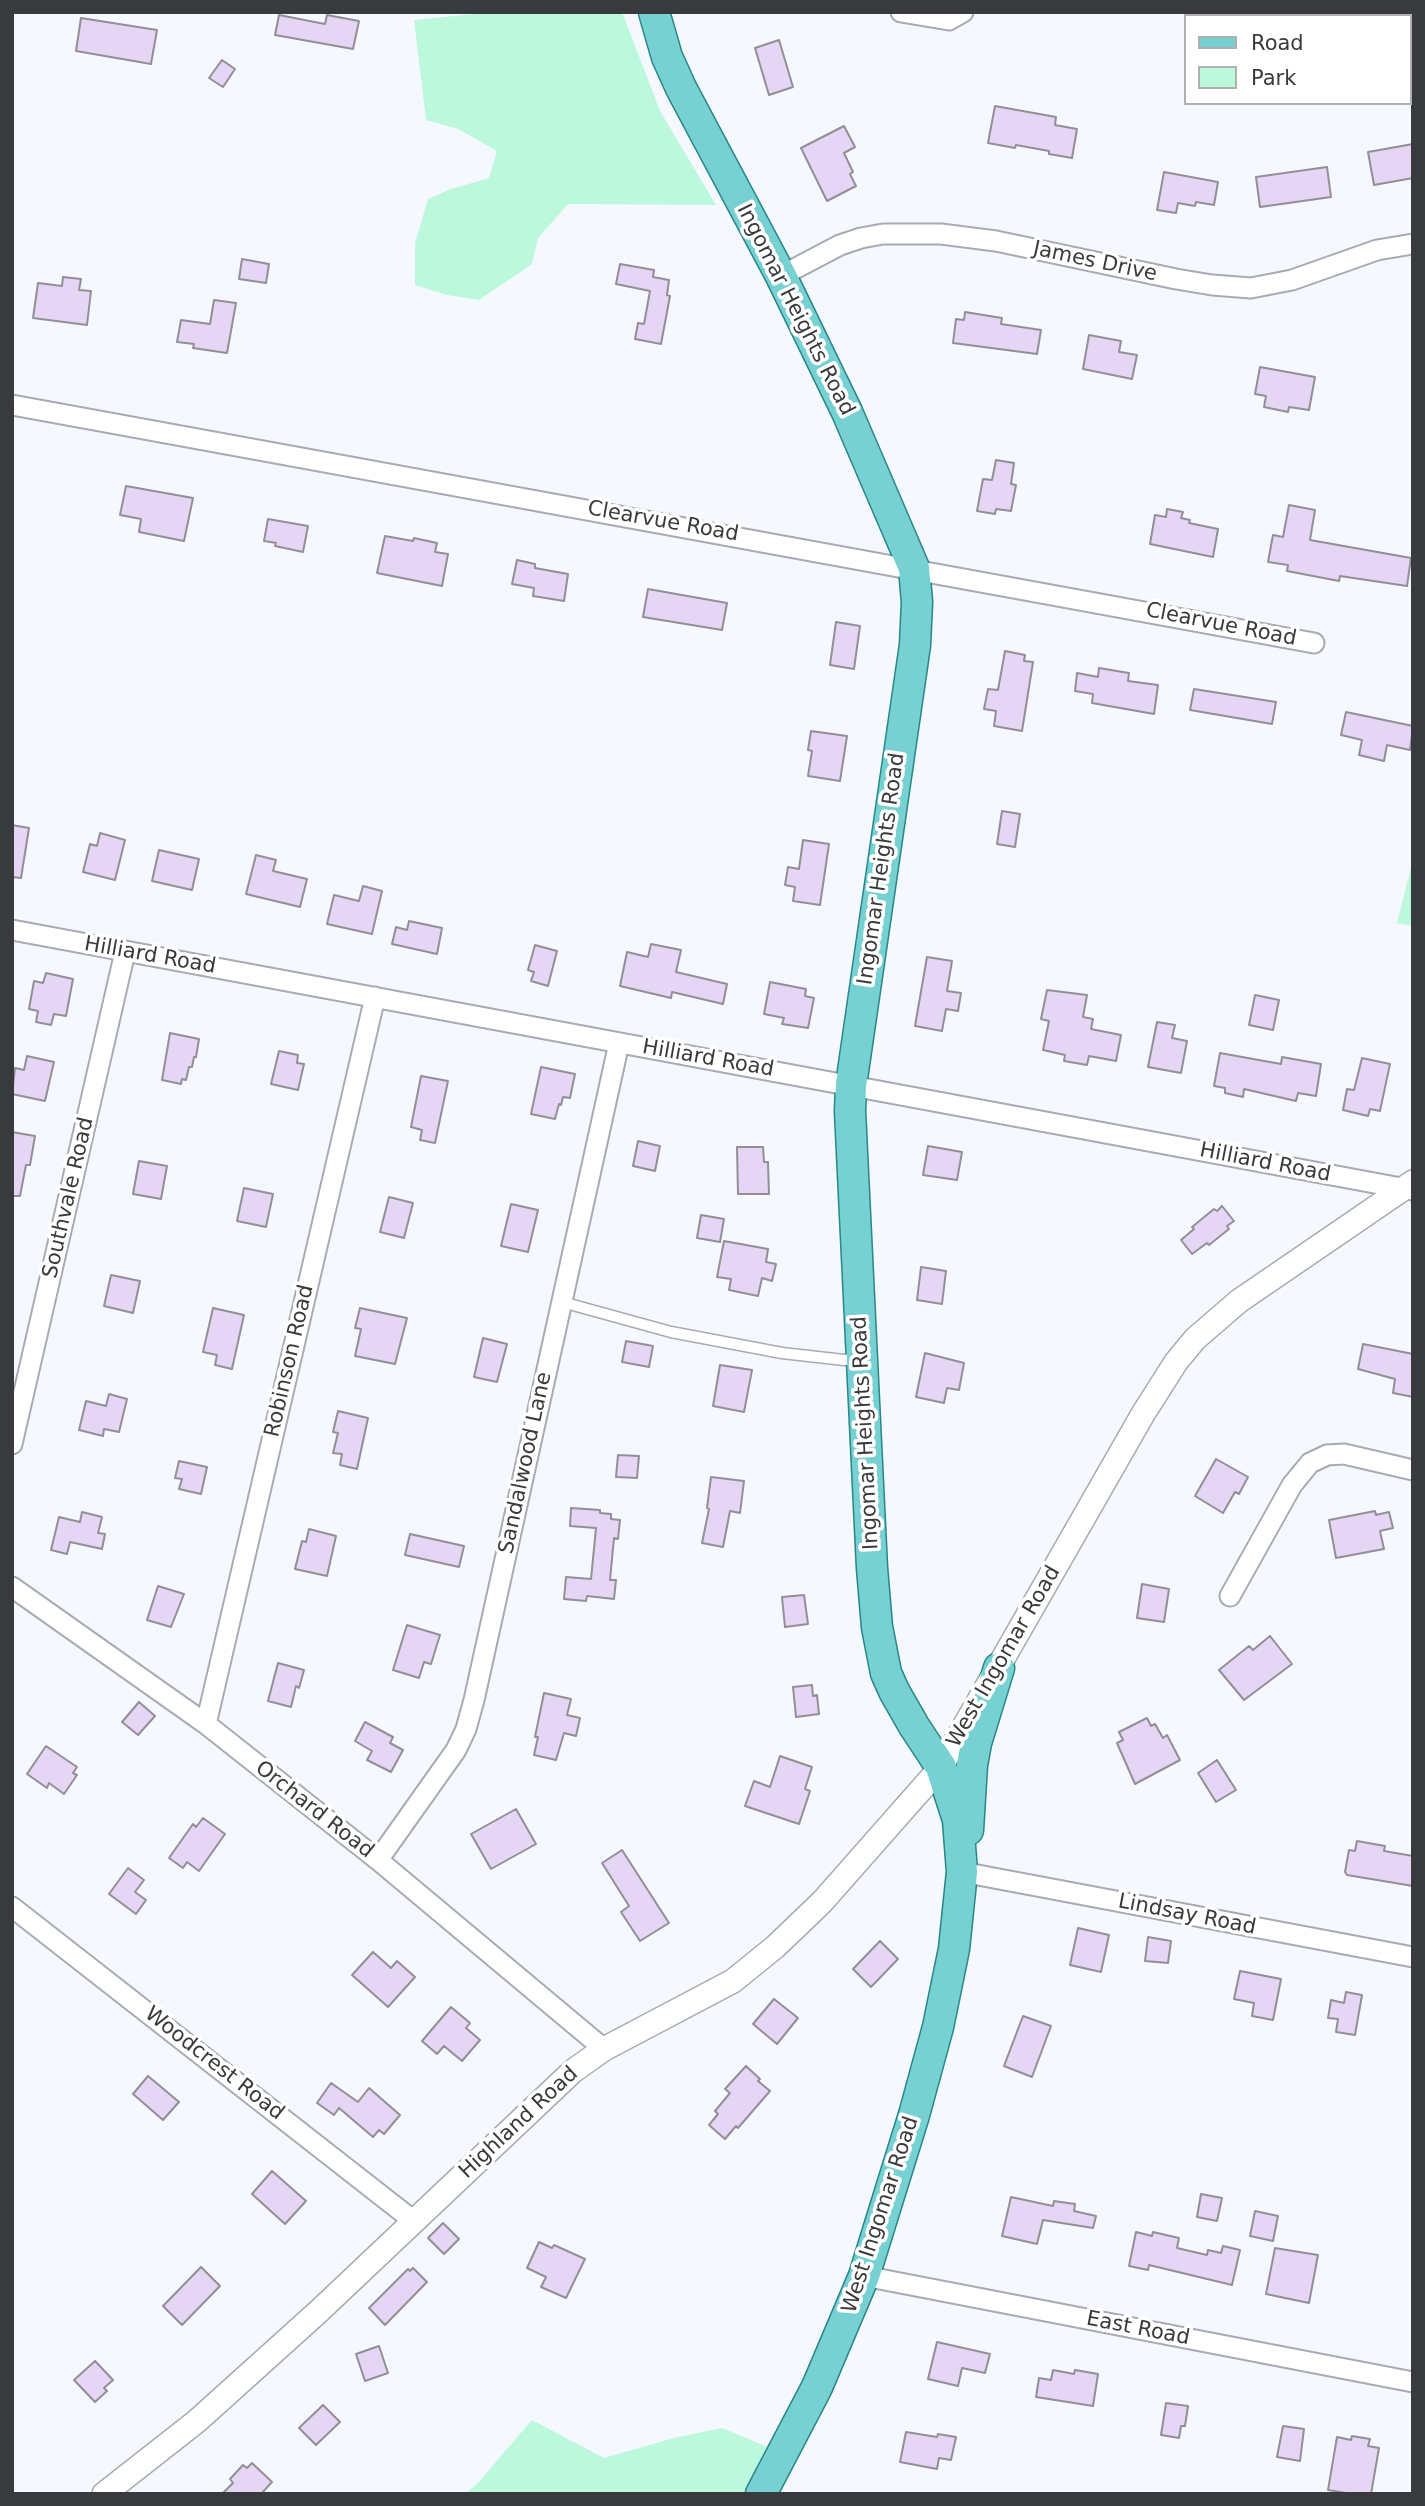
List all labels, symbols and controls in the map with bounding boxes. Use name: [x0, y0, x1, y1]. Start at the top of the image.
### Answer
legend: [1184, 14, 1411, 105]
text: Road: [1251, 31, 1304, 55]
text: Park: [1251, 66, 1296, 90]
street label: Ingomar Heights Road: [731, 200, 859, 420]
street label: James Drive: [1031, 237, 1159, 287]
street label: Clearvue Road: [586, 496, 740, 548]
street label: Clearvue Road: [1144, 598, 1298, 652]
street label: Ingomar Heights Road: [853, 751, 911, 987]
street label: Hilliard Road: [82, 932, 218, 980]
street label: Hilliard Road: [640, 1035, 776, 1083]
street label: Southvale Road: [38, 1115, 100, 1281]
street label: Hilliard Road: [1197, 1138, 1333, 1188]
street label: Robinson Road: [260, 1282, 320, 1440]
street label: Ingomar Heights Road: [847, 1315, 885, 1551]
street label: Sandalwood Lane: [494, 1370, 558, 1556]
street label: West Ingomar Road: [942, 1562, 1066, 1752]
street label: Orchard Road: [250, 1756, 378, 1864]
street label: Lindsay Road: [1116, 1889, 1258, 1941]
street label: Woodcrest Road: [139, 2002, 289, 2126]
street label: Highland Road: [454, 2062, 584, 2184]
street label: West Ingomar Road: [837, 2113, 925, 2317]
street label: East Road: [1084, 2307, 1192, 2351]

